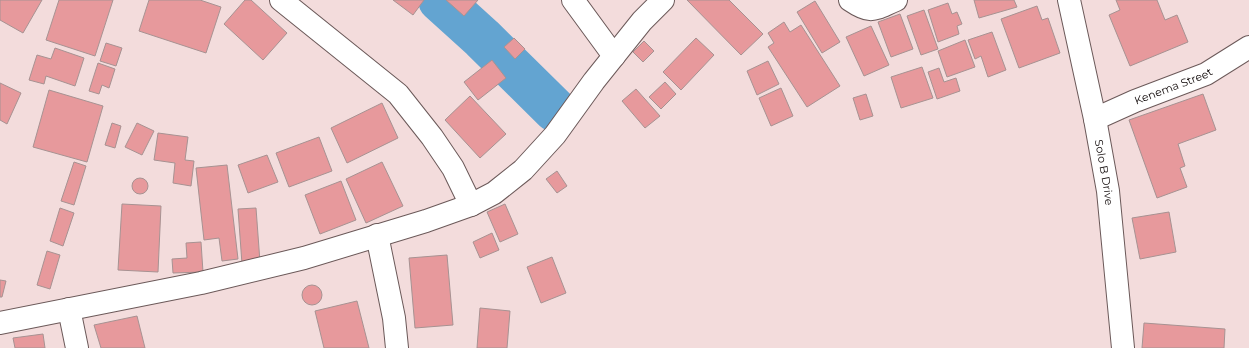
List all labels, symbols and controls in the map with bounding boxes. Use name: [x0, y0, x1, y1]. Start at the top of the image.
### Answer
street label: Kenema Street: [1132, 64, 1216, 108]
street label: Solo B Drive: [1092, 138, 1116, 206]

